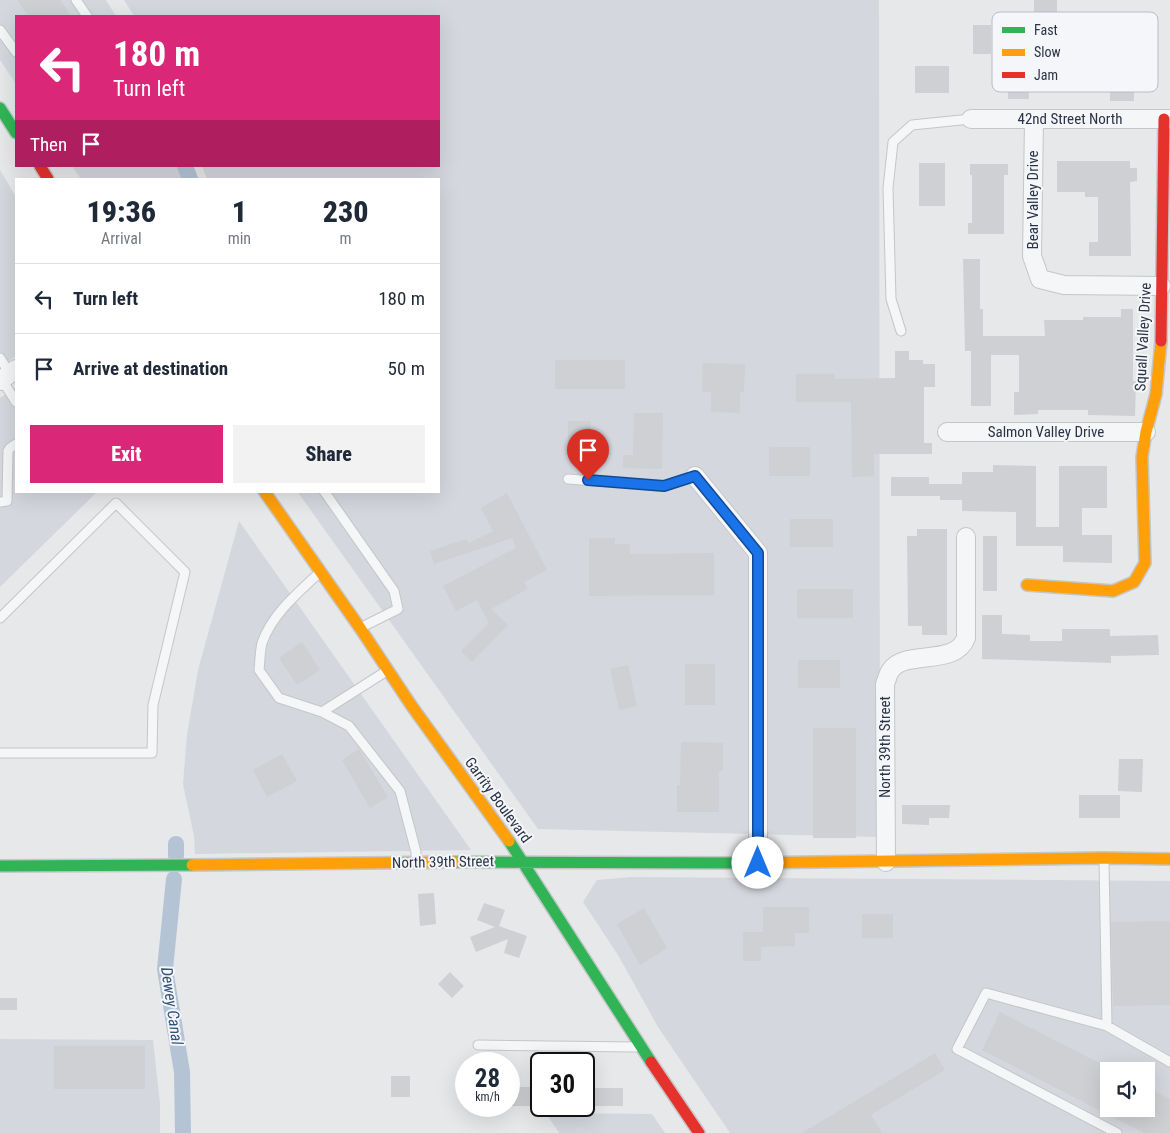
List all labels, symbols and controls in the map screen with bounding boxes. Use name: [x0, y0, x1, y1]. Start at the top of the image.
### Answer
legend: [992, 12, 1158, 92]
text: Fast: [1034, 22, 1058, 38]
text: 180 m: [113, 34, 200, 75]
icon: left: [30, 35, 95, 100]
text: Slow: [1034, 44, 1061, 60]
text: Jam: [1034, 67, 1058, 83]
text: Turn left: [113, 76, 185, 101]
street label: 42nd Street North: [1018, 110, 1123, 128]
icon: arrive: [77, 130, 105, 158]
text: Then: [30, 133, 67, 156]
street label: Bear Valley Drive: [1024, 150, 1042, 250]
text: 19:36: [87, 194, 156, 229]
text: 1: [232, 194, 247, 229]
text: 230: [323, 194, 368, 229]
text: Arrival: [101, 229, 142, 248]
text: min: [228, 229, 251, 248]
text: m: [340, 229, 352, 248]
street label: Squall Valley Drive: [1131, 282, 1155, 392]
icon: left: [30, 285, 58, 313]
text: Turn left: [73, 287, 138, 310]
text: 180 m: [378, 287, 425, 310]
icon: arrive: [30, 355, 58, 383]
text: Arrive at destination: [73, 357, 228, 380]
text: 50 m: [388, 357, 425, 380]
street label: Salmon Valley Drive: [988, 423, 1104, 441]
button: Exit: [30, 425, 223, 483]
button: Share: [233, 425, 425, 483]
pin: [567, 429, 609, 480]
icon: arrive: [574, 436, 602, 464]
street label: North 39th Street: [876, 696, 894, 798]
street label: Garrity Boulevard: [461, 754, 535, 846]
position arrow: [731, 836, 783, 888]
street label: North 39th Street: [392, 852, 494, 872]
water label: Dewey Canal: [157, 966, 187, 1046]
speed limit sign: 30: [530, 1052, 595, 1117]
map controls: [1100, 1062, 1155, 1117]
button: sound: [1100, 1062, 1155, 1117]
text: 28: [475, 1064, 500, 1093]
text: km/h: [475, 1090, 500, 1104]

